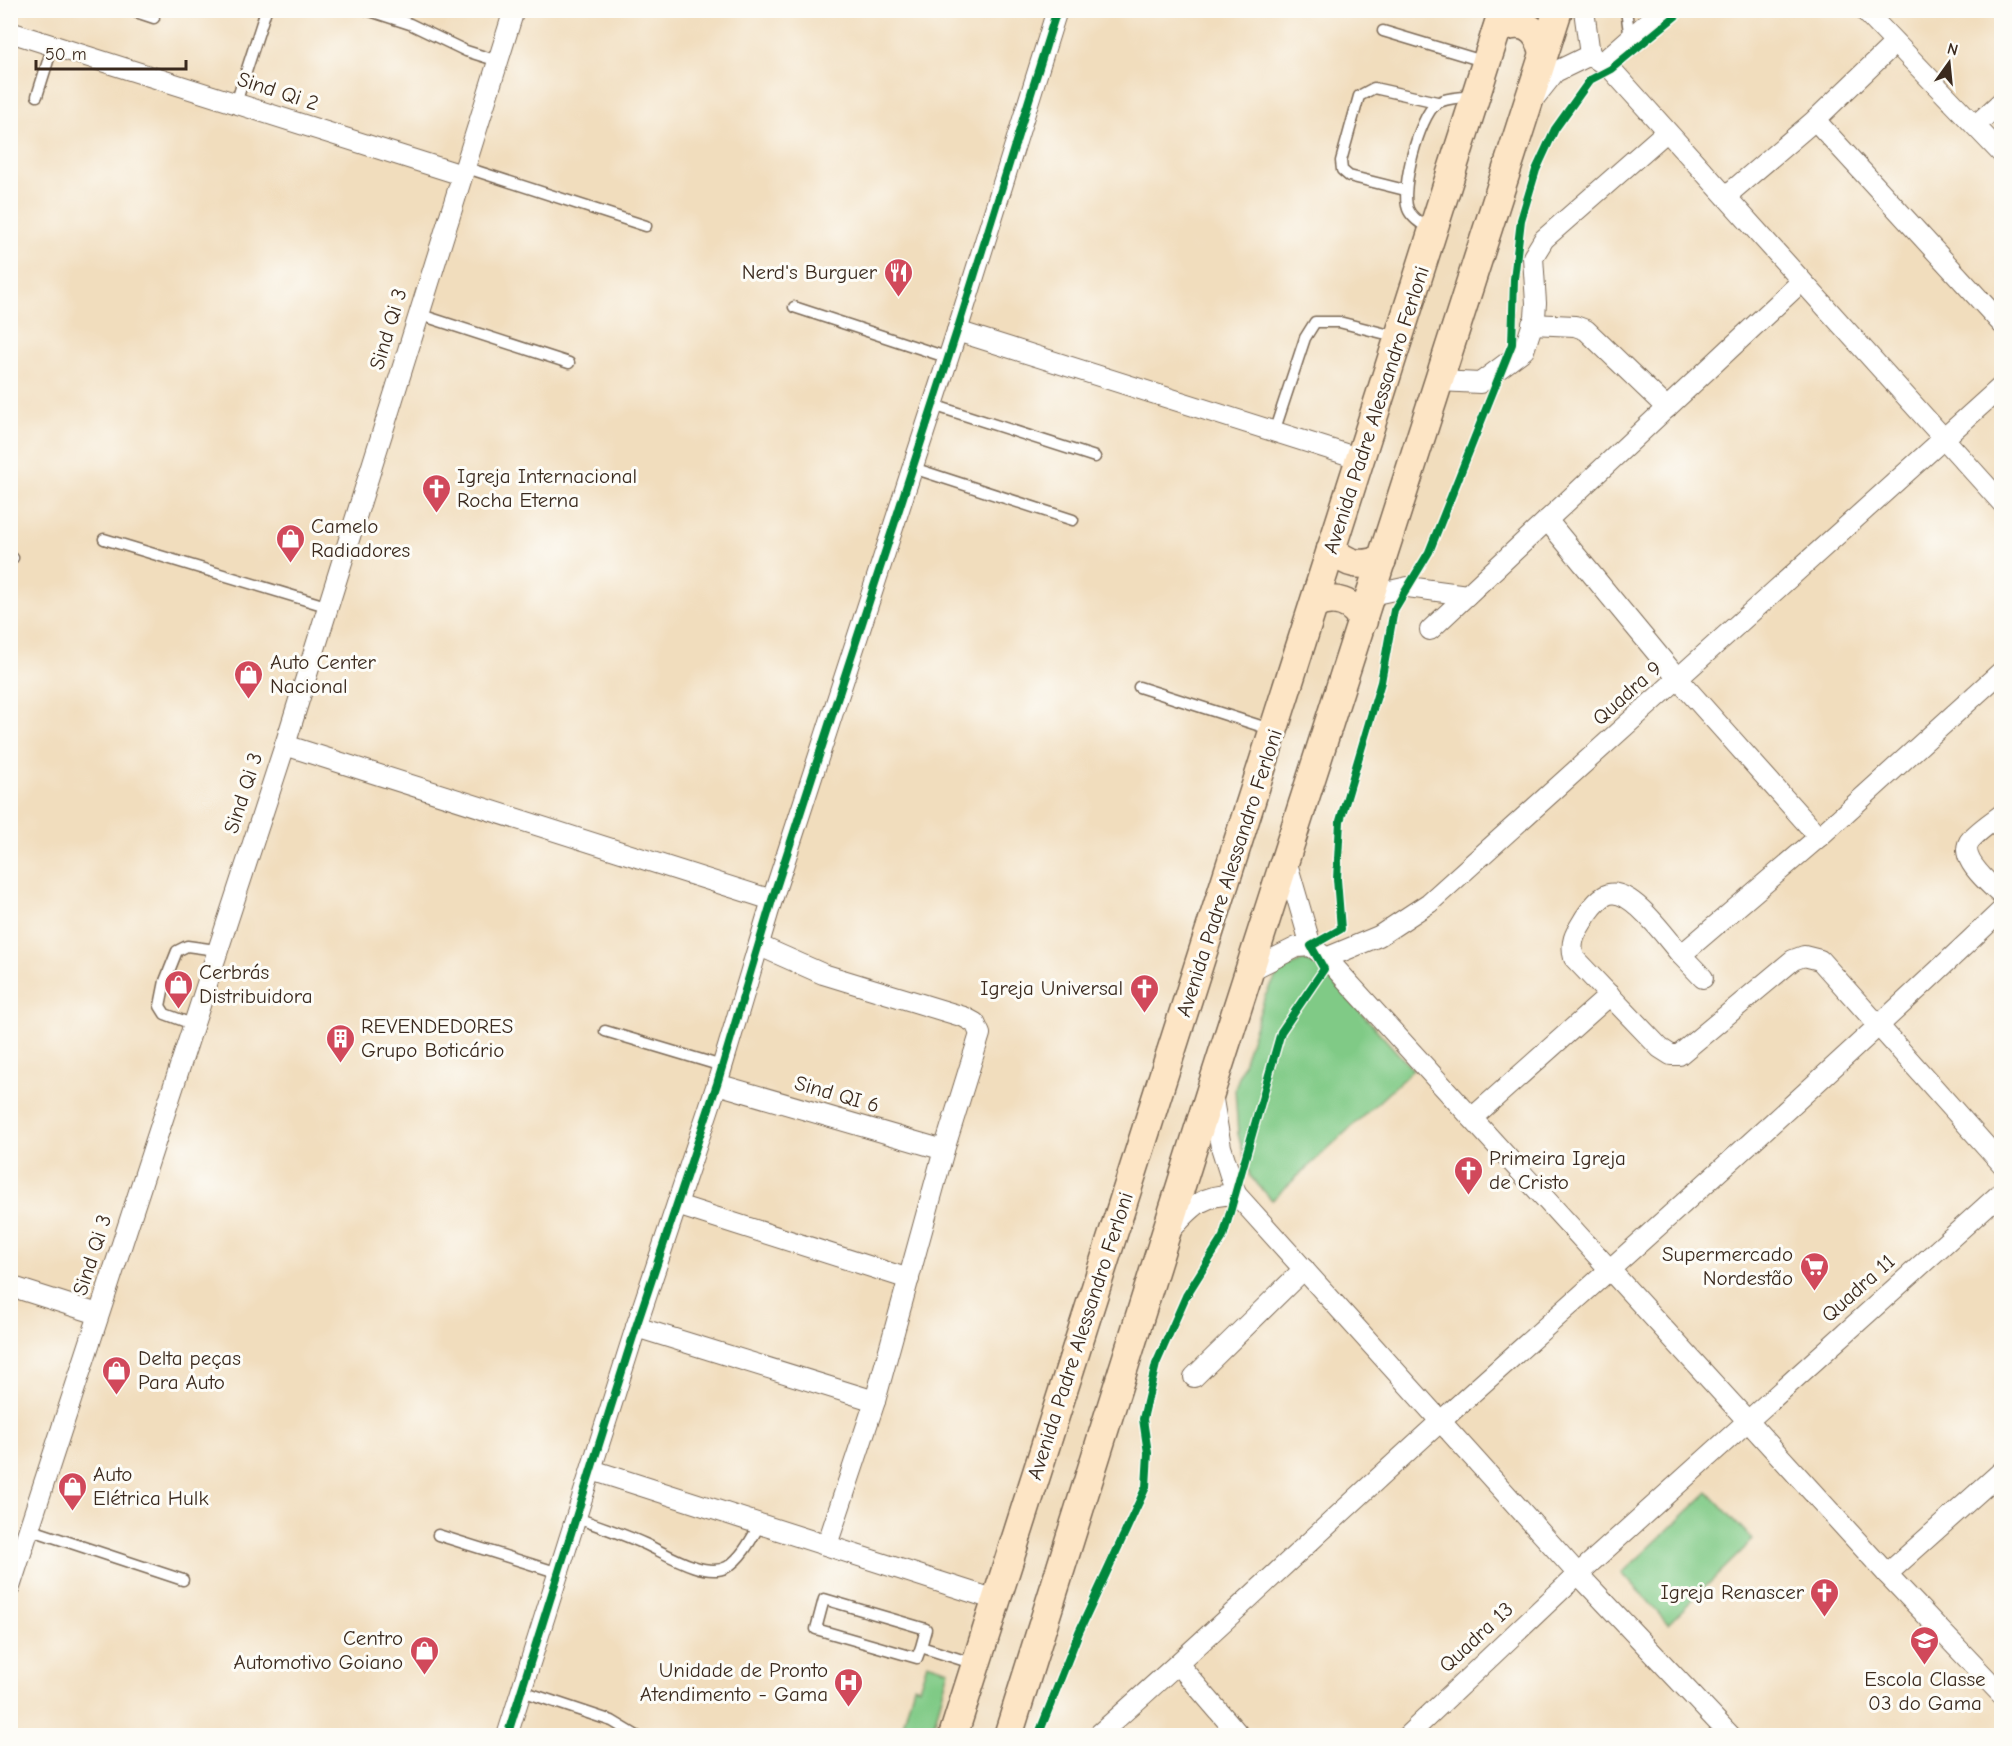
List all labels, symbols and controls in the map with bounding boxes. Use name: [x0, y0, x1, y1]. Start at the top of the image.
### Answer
scale bar: [36, 33, 186, 71]
north arrow: [1919, 33, 1979, 93]
text: N: [1945, 39, 1960, 60]
text: 50 m: [45, 44, 87, 65]
street label: Sind Qi 2: [234, 67, 322, 115]
restaurant icon: Nerd's Burguer: [882, 256, 914, 298]
place label: Nerd's Burguer: [742, 260, 878, 284]
street label: Avenida Padre Alessandro Ferloni: [1318, 263, 1434, 557]
street label: Sind Qi 3: [364, 286, 412, 372]
place label: Igreja Internacional Rocha Eterna: [457, 464, 637, 512]
church icon: Igreja Internacional Rocha Eterna: [420, 472, 452, 514]
place label: Camelo Radiadores: [311, 514, 410, 562]
shop icon: Camelo Radiadores: [274, 522, 306, 564]
place label: Auto Center Nacional: [270, 650, 376, 698]
street label: Quadra 9: [1588, 656, 1666, 730]
shop icon: Auto Center Nacional: [233, 658, 265, 700]
street label: Avenida Padre Alessandro Ferloni: [1171, 726, 1287, 1020]
street label: Sind Qi 3: [219, 750, 267, 836]
place label: Cerbrás Distribuidora: [199, 960, 313, 1008]
shop icon: Cerbrás Distribuidora: [162, 968, 194, 1010]
church icon: Igreja Universal: [1128, 972, 1160, 1014]
place label: Igreja Universal: [980, 976, 1123, 1000]
place label: REVENDEDORES Grupo Boticário: [361, 1014, 513, 1062]
building icon: REVENDEDORES Grupo Boticário: [324, 1022, 356, 1064]
street label: Sind QI 6: [792, 1070, 882, 1118]
place label: Primeira Igreja de Cristo: [1489, 1146, 1626, 1194]
church icon: Primeira Igreja de Cristo: [1452, 1154, 1484, 1196]
street label: Avenida Padre Alessandro Ferloni: [1022, 1189, 1138, 1483]
street label: Sind Qi 3: [68, 1212, 116, 1298]
place label: Supermercado Nordestão: [1662, 1242, 1793, 1290]
street label: Quadra 11: [1817, 1249, 1899, 1327]
supermarket icon: Supermercado Nordestão: [1798, 1250, 1830, 1292]
place label: Delta peças Para Auto: [138, 1346, 241, 1394]
shop icon: Delta peças Para Auto: [101, 1354, 133, 1396]
place label: Auto Elétrica Hulk: [93, 1462, 209, 1510]
shop icon: Auto Elétrica Hulk: [56, 1470, 88, 1512]
church icon: Igreja Renascer: [1809, 1576, 1841, 1618]
place label: Igreja Renascer: [1660, 1580, 1805, 1604]
street label: Quadra 13: [1434, 1597, 1518, 1677]
school or university icon: Escola Classe 03 do Gama: [1909, 1624, 1941, 1666]
place label: Centro Automotivo Goiano: [234, 1626, 403, 1674]
shop icon: Centro Automotivo Goiano: [408, 1634, 440, 1676]
place label: Unidade de Pronto Atendimento - Gama: [640, 1658, 828, 1706]
hospital icon: Unidade de Pronto Atendimento - Gama: [833, 1666, 865, 1708]
place label: Escola Classe 03 do Gama: [1864, 1667, 1986, 1715]

